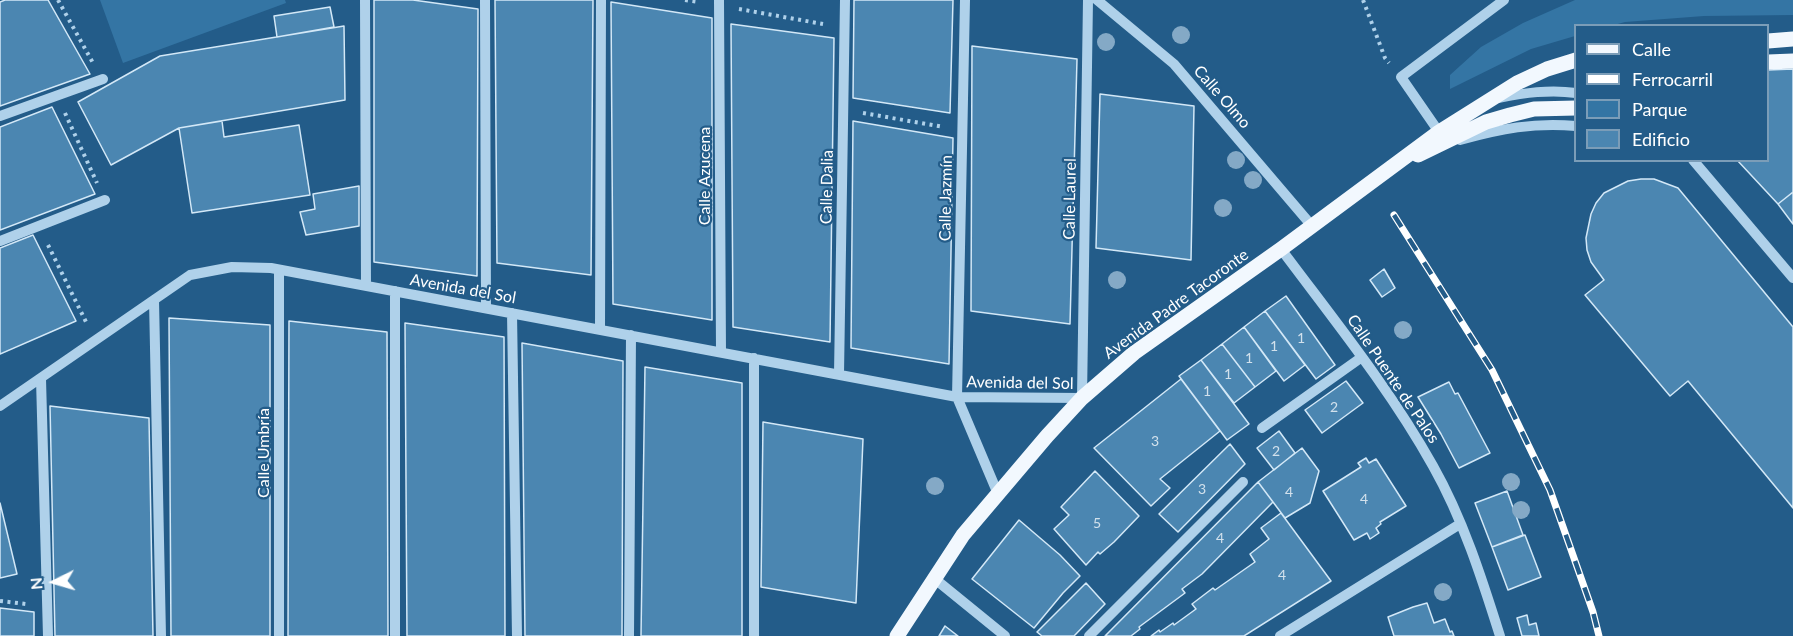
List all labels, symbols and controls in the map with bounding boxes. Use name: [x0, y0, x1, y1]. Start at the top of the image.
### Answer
legend: [1574, 24, 1769, 162]
text: Calle: [1632, 38, 1671, 60]
street label: Calle Olmo: [1189, 61, 1255, 133]
text: Ferrocarril: [1632, 68, 1713, 90]
text: Parque: [1632, 98, 1687, 120]
street label: Calle Azucena: [695, 127, 715, 225]
text: Edificio: [1632, 128, 1690, 150]
street label: Calle Dalia: [817, 150, 837, 224]
street label: Calle Jazmín: [936, 155, 956, 241]
street label: Calle Laurel: [1060, 158, 1080, 240]
street label: Avenida Padre Tacoronte: [1100, 245, 1252, 363]
street label: Avenida del Sol: [409, 270, 517, 308]
street label: Calle Puente de Palos: [1343, 311, 1443, 447]
house number: 1: [1297, 330, 1305, 346]
house number: 1: [1270, 338, 1278, 354]
house number: 1: [1245, 350, 1253, 366]
house number: 1: [1224, 366, 1232, 382]
street label: Avenida del Sol: [966, 372, 1074, 394]
house number: 1: [1203, 383, 1211, 399]
house number: 2: [1330, 399, 1338, 415]
street label: Calle Umbría: [254, 408, 274, 498]
house number: 3: [1151, 433, 1159, 449]
house number: 2: [1272, 443, 1280, 459]
house number: 3: [1198, 481, 1206, 497]
house number: 4: [1285, 484, 1293, 500]
house number: 4: [1360, 491, 1368, 507]
house number: 5: [1093, 515, 1101, 531]
house number: 4: [1216, 530, 1224, 546]
north arrow: [24, 552, 84, 612]
house number: 4: [1278, 567, 1286, 583]
text: N: [26, 577, 46, 591]

